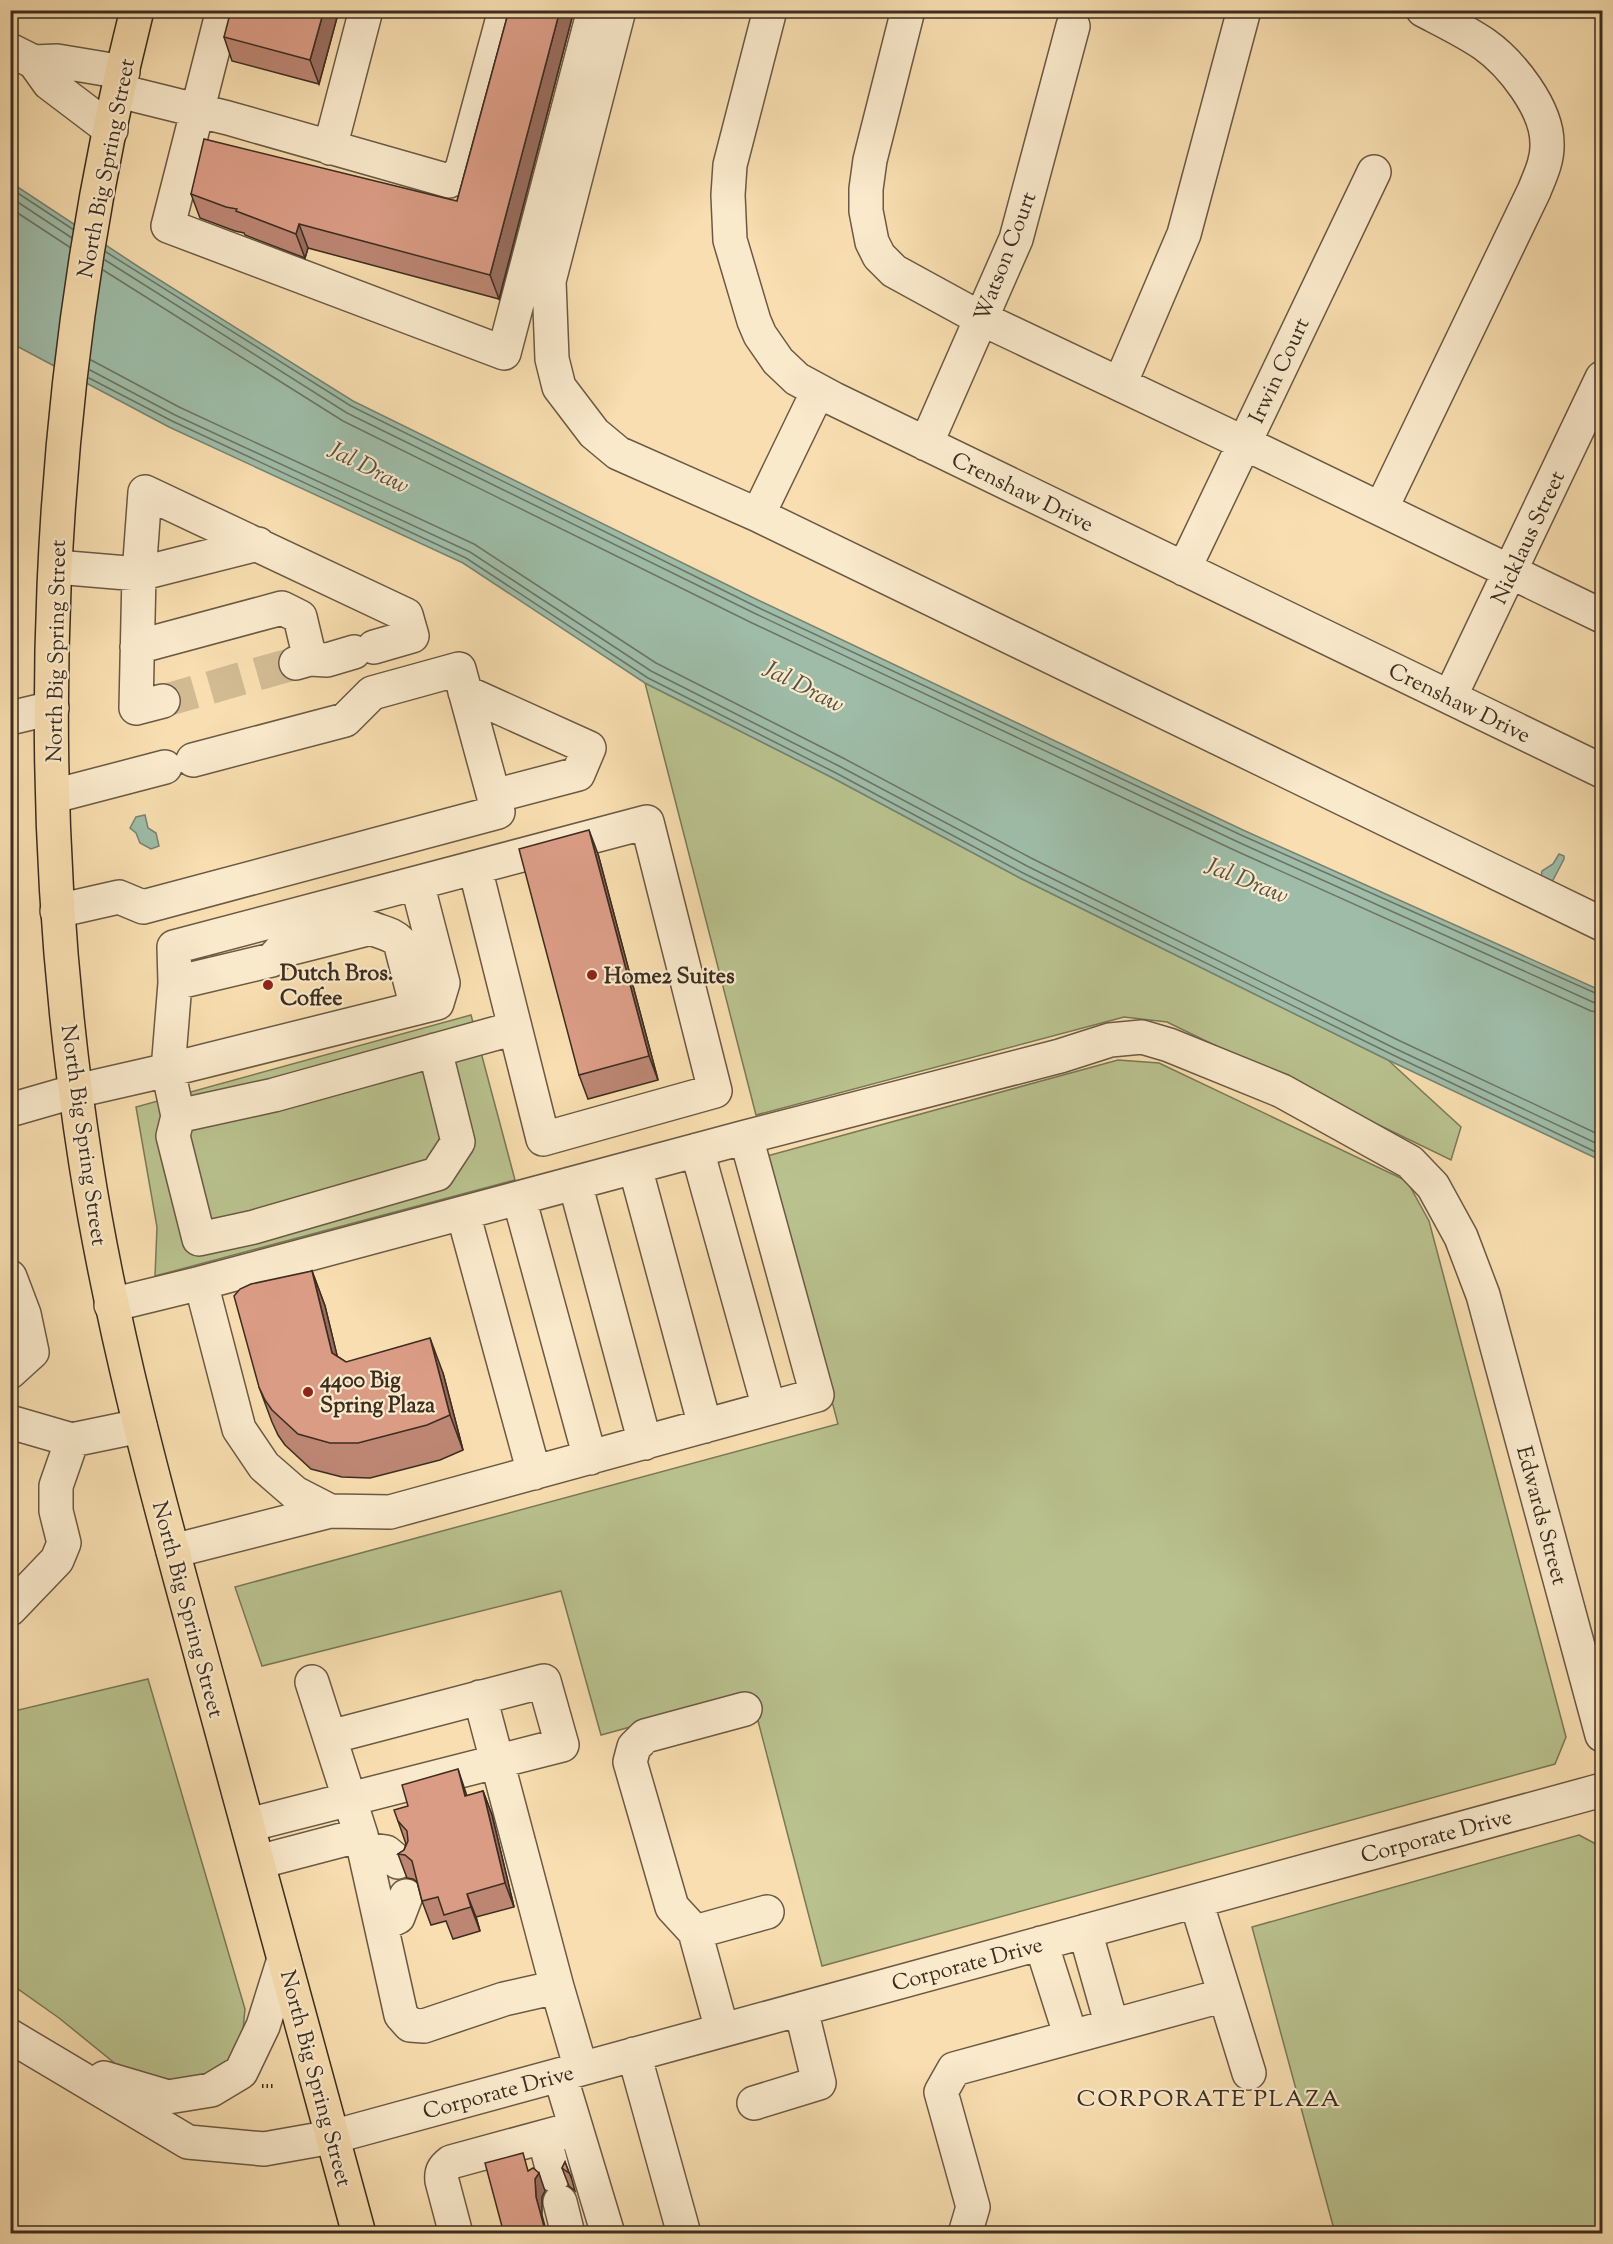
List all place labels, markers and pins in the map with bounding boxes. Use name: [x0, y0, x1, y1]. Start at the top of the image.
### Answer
place label: Dutch Bros. Coffee: [280, 959, 393, 1016]
place label: Home2 Suites: [604, 962, 735, 994]
marker: Home2 Suites: [585, 968, 599, 982]
marker: Dutch Bros. Coffee: [261, 978, 275, 992]
place label: 4400 Big Spring Plaza: [319, 1366, 436, 1423]
marker: 4400 Big Spring Plaza: [301, 1385, 315, 1399]

